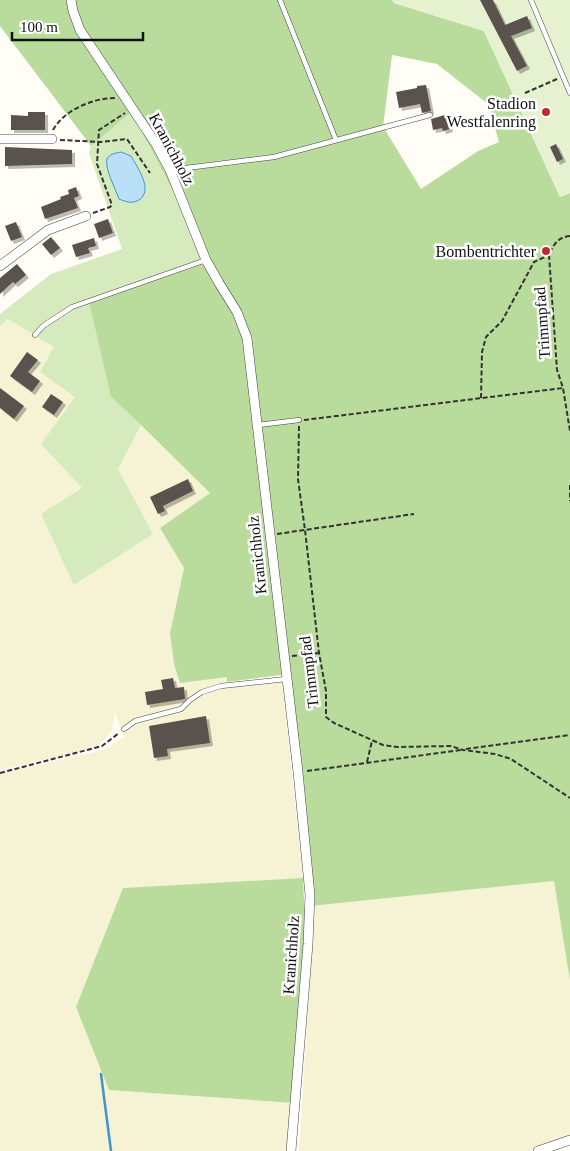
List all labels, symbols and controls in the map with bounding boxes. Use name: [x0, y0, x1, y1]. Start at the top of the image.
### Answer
scale bar: [12, 10, 144, 42]
text: 100 m: [20, 19, 58, 35]
place label: Stadion Westfalenring: [447, 95, 536, 131]
marker: Stadion Westfalenring: [540, 106, 552, 118]
street label: Kranichholz: [146, 110, 198, 188]
place label: Bombentrichter: [436, 243, 537, 260]
marker: Bombentrichter: [540, 245, 552, 257]
street label: Trimmpfad: [531, 286, 554, 360]
street label: Kranichholz: [244, 515, 270, 595]
street label: Trimmpfad: [296, 635, 323, 709]
street label: Kranichholz: [280, 915, 302, 995]

